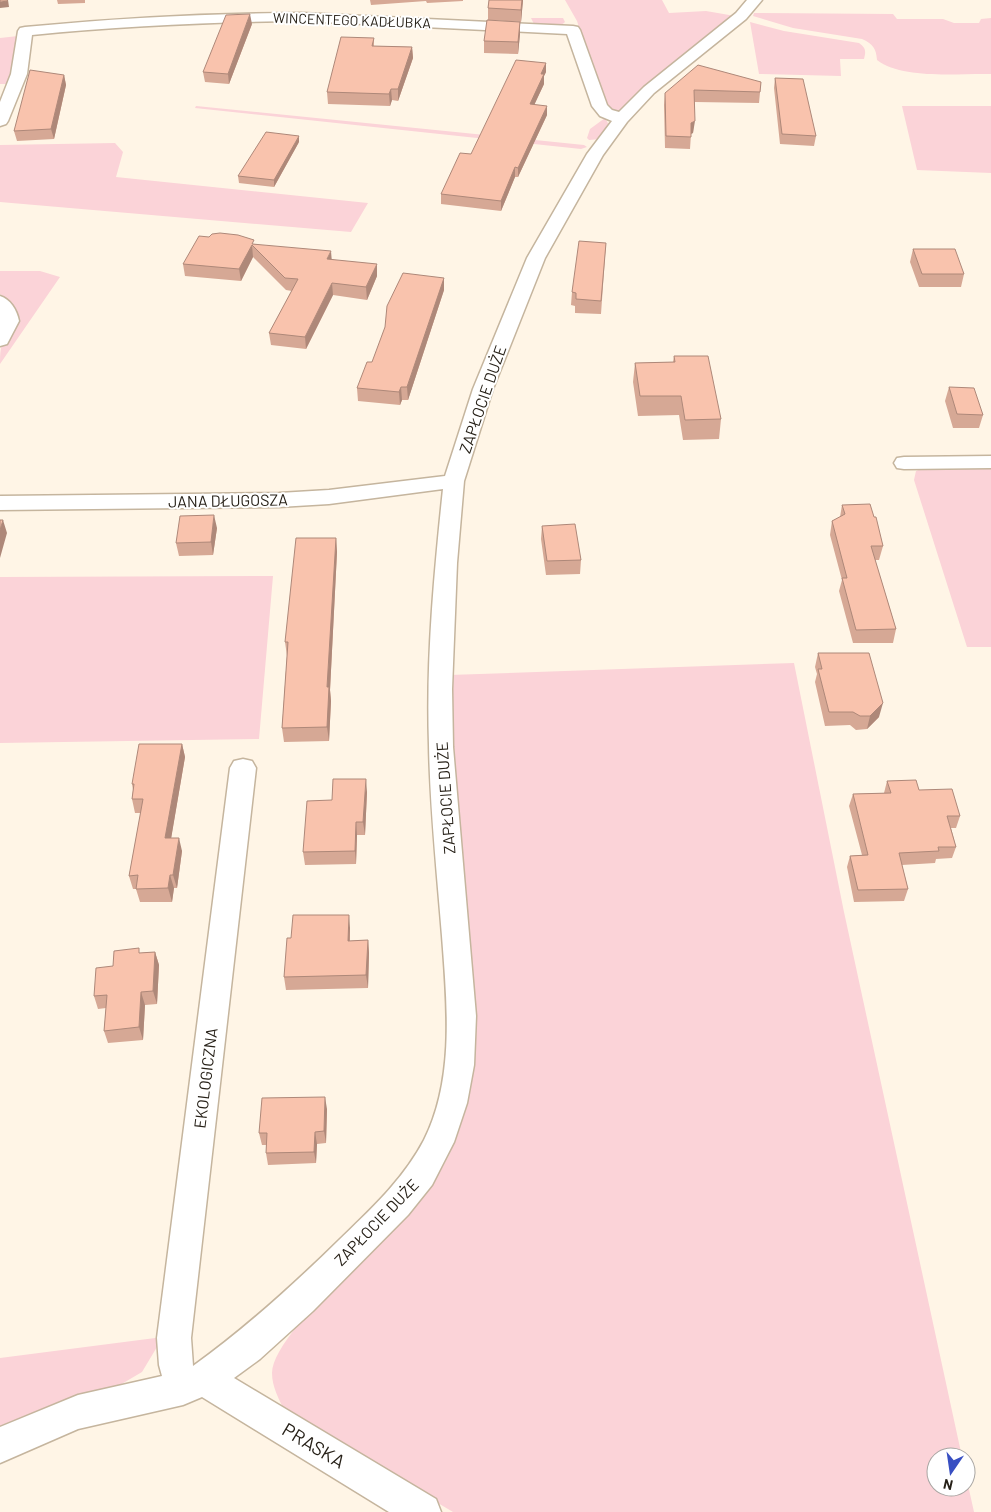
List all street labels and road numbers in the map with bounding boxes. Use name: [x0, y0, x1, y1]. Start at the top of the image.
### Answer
street label: WINCENTEGO KADŁUBKA: [273, 9, 432, 31]
street label: ZAPŁOCIE DUŻE: [455, 343, 509, 455]
street label: JANA DŁUGOSZA: [168, 489, 288, 511]
street label: ZAPŁOCIE DUŻE: [432, 741, 458, 855]
street label: EKOLOGICZNA: [189, 1026, 221, 1129]
street label: ZAPŁOCIE DUŻE: [330, 1175, 422, 1269]
street label: PRASKA: [278, 1417, 350, 1473]

